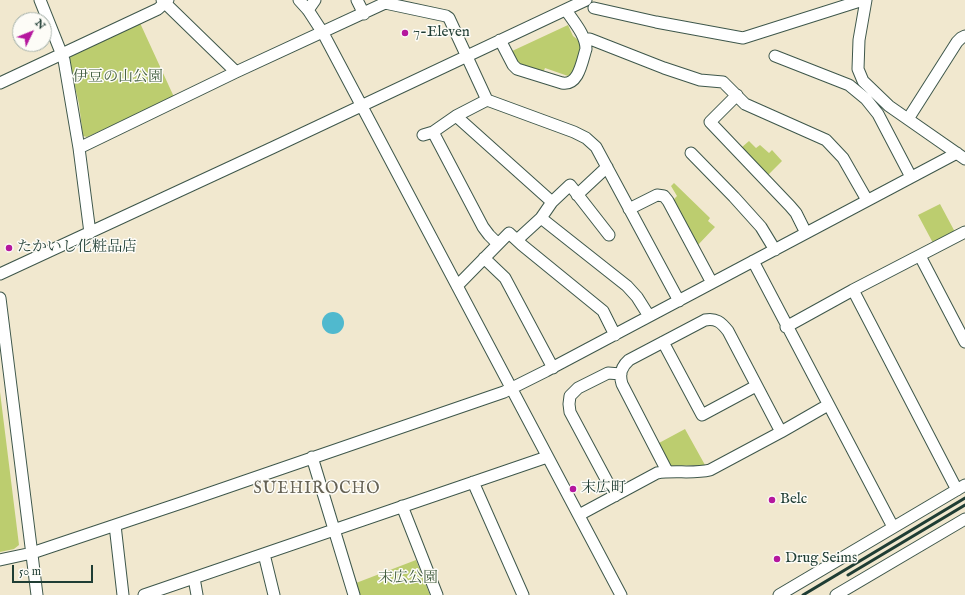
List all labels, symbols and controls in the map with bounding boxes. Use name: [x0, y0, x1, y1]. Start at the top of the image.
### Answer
north arrow: [12, 12, 52, 52]
text: N: [32, 16, 48, 33]
place label: 7-Eleven: [413, 24, 470, 42]
marker: 7-Eleven: [400, 28, 410, 38]
park label: 伊豆の山公園: [73, 69, 163, 87]
place label: たかいし化粧品店: [17, 239, 137, 257]
marker: たかいし化粧品店: [4, 243, 14, 253]
district label: SUEHIROCHO: [254, 480, 380, 500]
place label: 末広町: [581, 480, 626, 498]
marker: 末広町: [568, 484, 578, 494]
place label: Belc: [780, 491, 807, 509]
marker: Belc: [767, 495, 777, 505]
place label: Drug Seims: [785, 550, 857, 568]
marker: Drug Seims: [772, 554, 782, 564]
scale bar: [14, 557, 95, 583]
text: 50 m: [19, 564, 41, 579]
park label: 末広公園: [378, 570, 438, 588]

